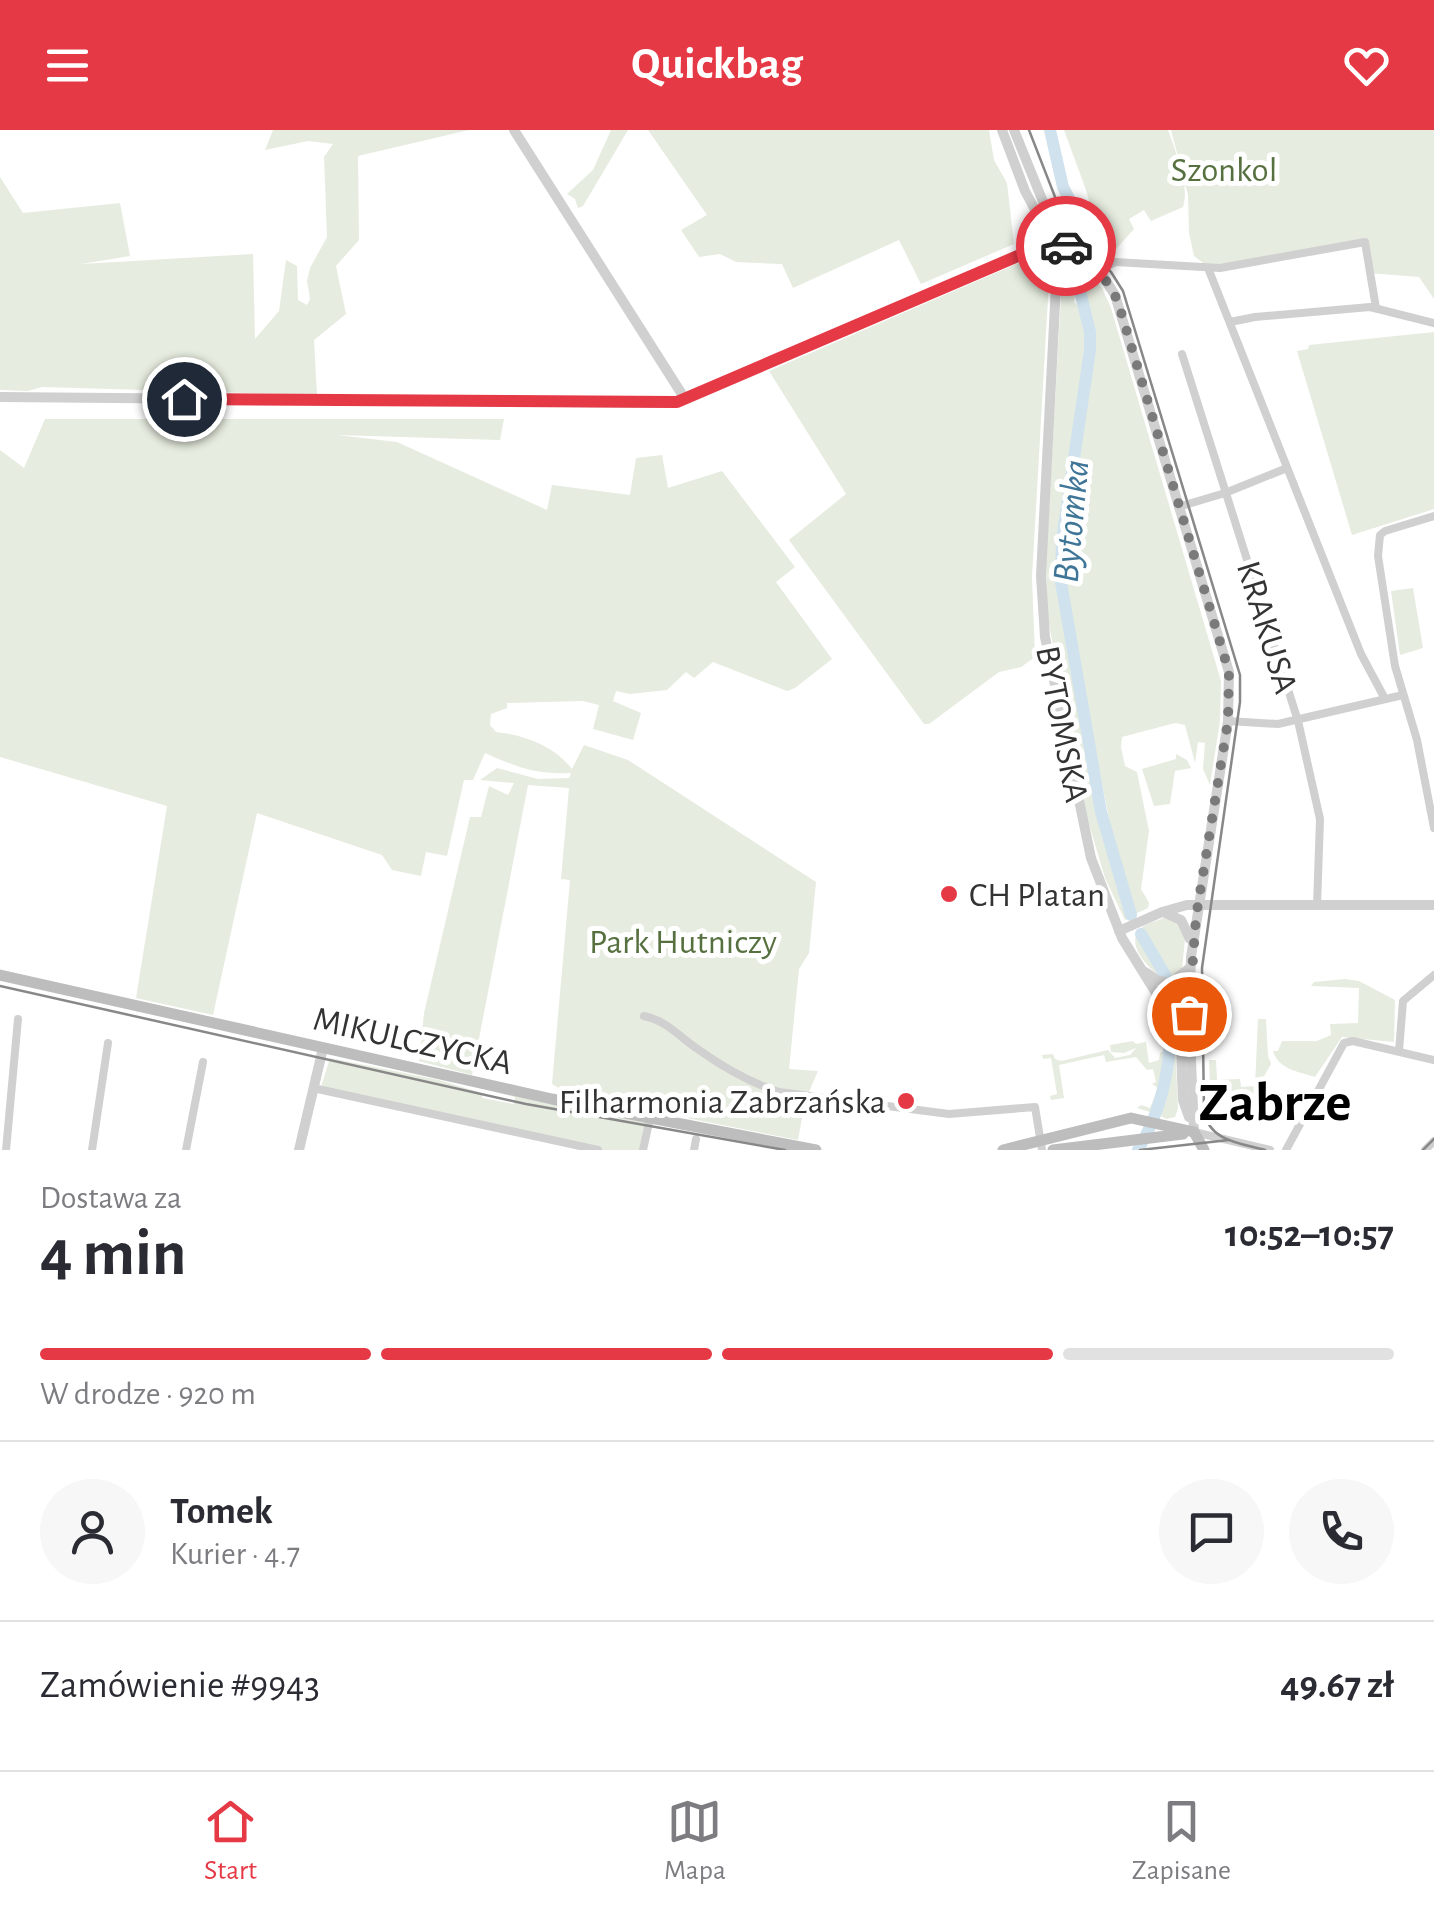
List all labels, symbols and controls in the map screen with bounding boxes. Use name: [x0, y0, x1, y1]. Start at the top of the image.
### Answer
icon: menu: [40, 38, 95, 93]
icon: heart: [1339, 38, 1394, 93]
text: Quickbag: [631, 42, 803, 87]
park label: Szonkol: [1171, 153, 1277, 188]
courier: [1016, 196, 1116, 296]
icon: car: [1039, 219, 1094, 274]
pin: [142, 357, 227, 442]
icon: home: [157, 372, 212, 427]
water label: Bytomka: [1048, 458, 1096, 584]
street label: KRAKUSA: [1230, 557, 1303, 698]
street label: BYTOMSKA: [1029, 643, 1094, 806]
place label: CH Platan: [969, 878, 1105, 913]
marker: CH Platan: [938, 883, 960, 905]
park label: Park Hutniczy: [589, 925, 777, 960]
pin: [1147, 972, 1232, 1057]
icon: bag: [1162, 987, 1217, 1042]
street label: MIKULCZYCKA: [310, 1002, 515, 1081]
district label: Zabrze: [1198, 1076, 1352, 1131]
place label: Filharmonia Zabrzańska: [559, 1085, 886, 1120]
marker: Filharmonia Zabrzańska: [895, 1090, 917, 1112]
text: Dostawa za: [40, 1182, 182, 1214]
text: 10:52–10:57: [1225, 1216, 1394, 1254]
text: 4 min: [40, 1222, 186, 1287]
text: W drodze · 920 m: [40, 1378, 256, 1410]
button: person: [40, 1479, 145, 1584]
button: chat: [1159, 1479, 1264, 1584]
button: phone: [1289, 1479, 1394, 1584]
text: Tomek: [170, 1493, 273, 1531]
text: Kurier · 4.7: [170, 1538, 300, 1570]
text: Zamówienie #9943: [40, 1667, 320, 1705]
text: 49.67 zł: [1280, 1667, 1394, 1705]
tab: Start: [203, 1794, 258, 1888]
tab: Mapa: [664, 1794, 726, 1888]
tab: Zapisane: [1132, 1794, 1231, 1888]

